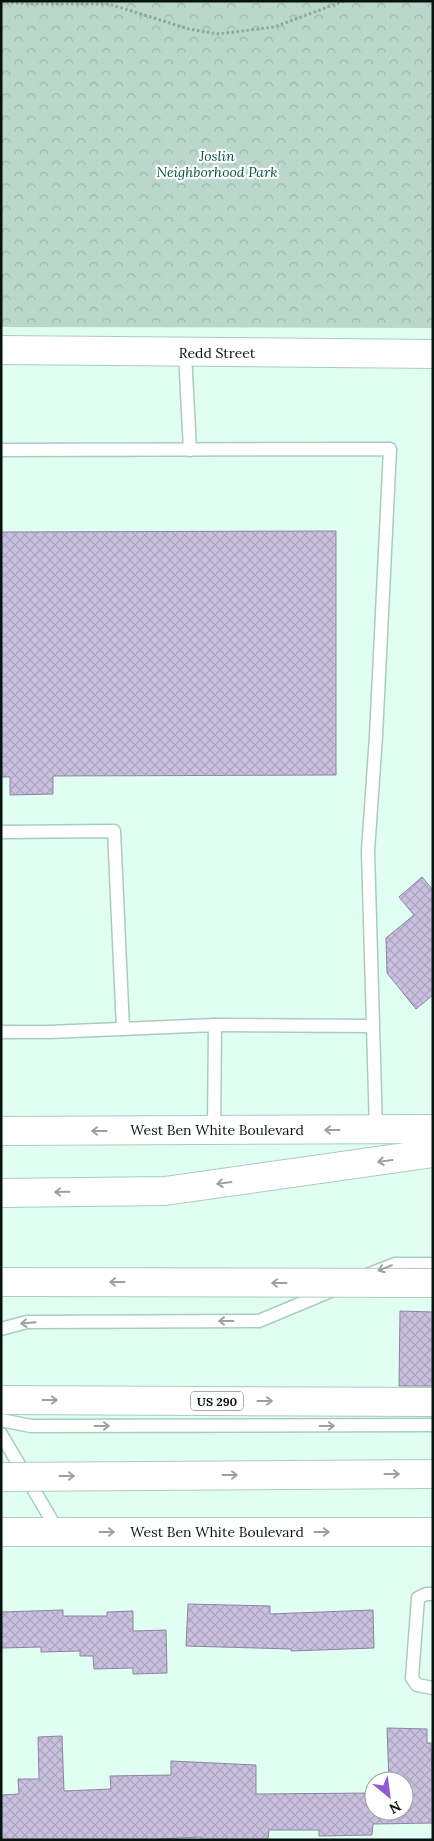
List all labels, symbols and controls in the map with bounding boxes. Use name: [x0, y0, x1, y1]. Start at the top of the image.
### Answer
park label: Joslin Neighborhood Park: [156, 147, 278, 181]
street label: Redd Street: [179, 344, 256, 362]
street label: West Ben White Boulevard: [130, 1121, 304, 1139]
one-way arrow: [324, 1125, 340, 1135]
one-way arrow: [91, 1126, 108, 1136]
one-way arrow: [377, 1156, 393, 1166]
one-way arrow: [216, 1178, 232, 1188]
one-way arrow: [54, 1187, 70, 1197]
one-way arrow: [378, 1264, 393, 1274]
one-way arrow: [109, 1277, 125, 1287]
one-way arrow: [271, 1278, 288, 1288]
one-way arrow: [218, 1316, 234, 1326]
one-way arrow: [20, 1318, 36, 1328]
road number: US 290: [191, 1392, 243, 1410]
one-way arrow: [42, 1395, 58, 1405]
one-way arrow: [256, 1396, 273, 1406]
one-way arrow: [94, 1421, 110, 1431]
one-way arrow: [319, 1421, 335, 1431]
one-way arrow: [384, 1469, 400, 1479]
one-way arrow: [222, 1470, 238, 1480]
one-way arrow: [59, 1471, 75, 1481]
street label: West Ben White Boulevard: [130, 1523, 304, 1541]
one-way arrow: [98, 1527, 114, 1537]
one-way arrow: [313, 1527, 329, 1537]
north arrow: [364, 1771, 414, 1821]
text: N: [386, 1797, 404, 1818]

